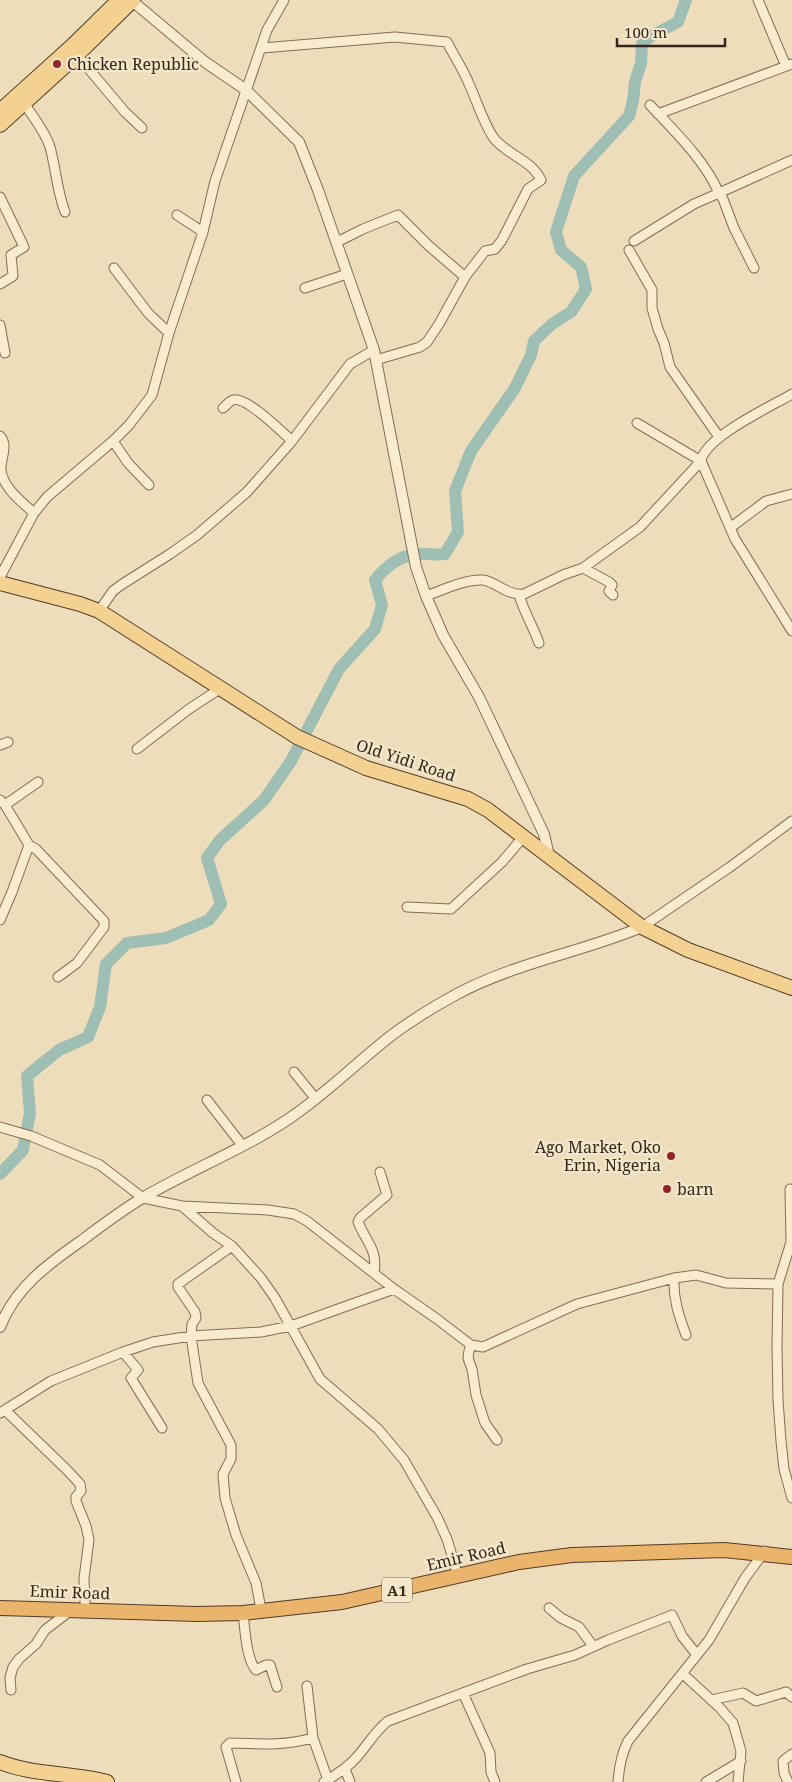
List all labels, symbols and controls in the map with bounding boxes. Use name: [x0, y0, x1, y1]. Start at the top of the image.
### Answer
scale bar: [617, 15, 724, 47]
text: 100 m: [624, 22, 667, 42]
place label: Chicken Republic: [67, 53, 199, 75]
marker: Chicken Republic: [51, 58, 63, 70]
street label: Old Yidi Road: [353, 734, 459, 787]
place label: Ago Market, Oko Erin, Nigeria: [535, 1136, 661, 1176]
marker: Ago Market, Oko Erin, Nigeria: [665, 1150, 677, 1162]
place label: barn: [677, 1178, 714, 1200]
marker: barn: [661, 1183, 673, 1195]
street label: Emir Road: [424, 1536, 508, 1576]
road number: A1: [382, 1578, 412, 1602]
street label: Emir Road: [29, 1580, 111, 1604]

